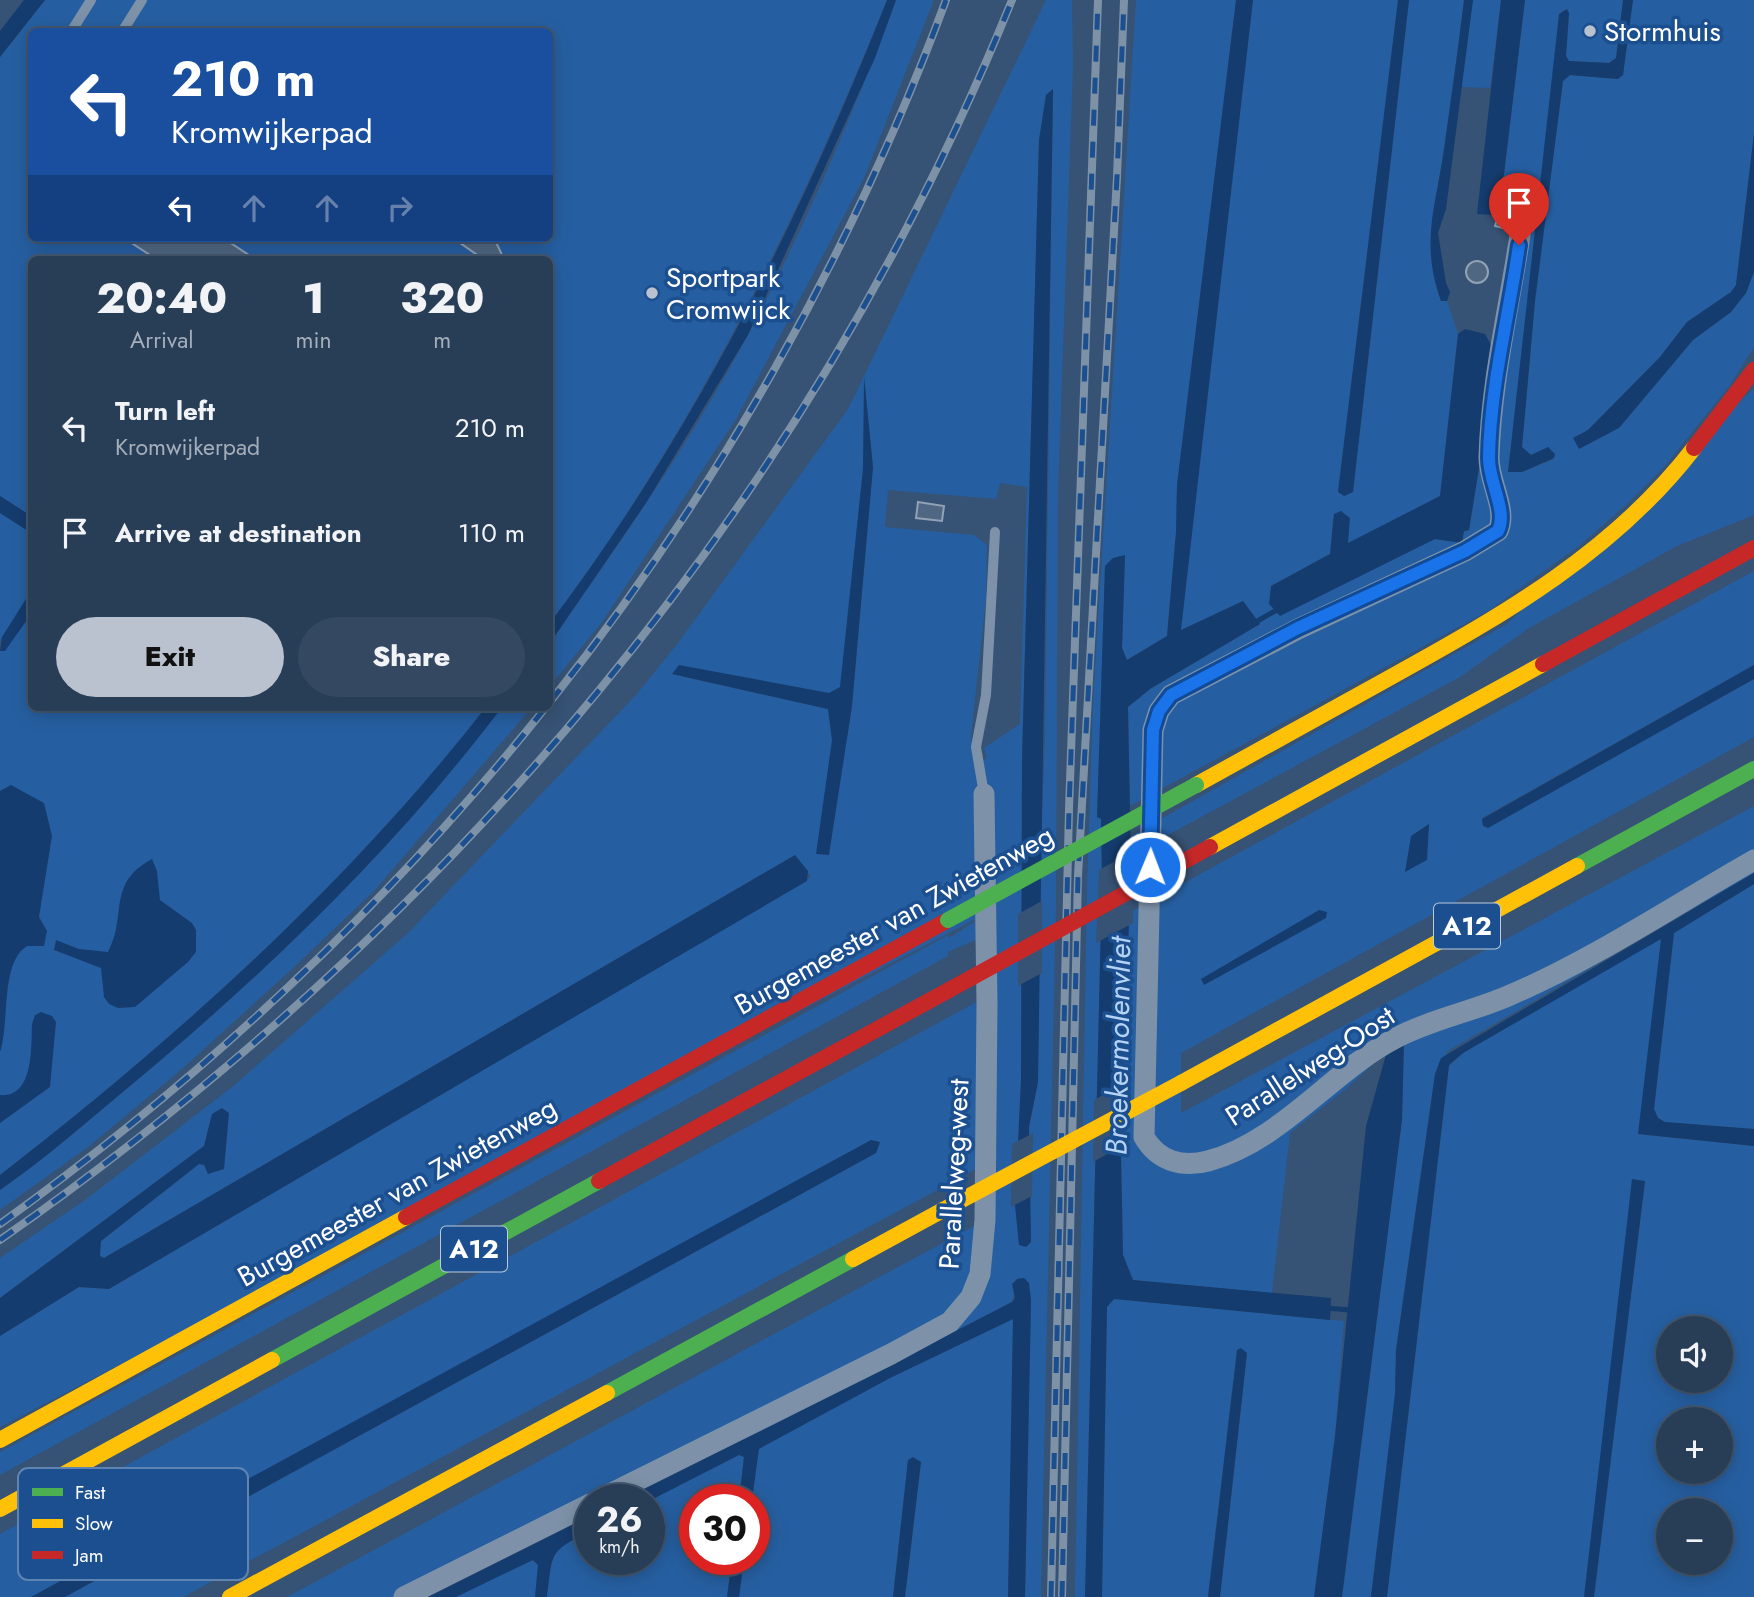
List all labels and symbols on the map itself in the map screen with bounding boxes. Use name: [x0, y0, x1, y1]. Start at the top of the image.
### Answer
place label: Stormhuis: [1604, 11, 1721, 52]
marker: Stormhuis: [1582, 23, 1598, 39]
pin: [1489, 173, 1549, 245]
place label: Sportpark Cromwijck: [666, 257, 791, 330]
marker: Sportpark Cromwijck: [644, 285, 660, 301]
street label: Burgemeester van Zwietenweg: [727, 815, 1061, 1025]
position arrow: [1113, 830, 1187, 904]
road number: A12: [1434, 903, 1500, 948]
water label: Broekermolenvliet: [1095, 934, 1141, 1156]
street label: Parallelweg-Oost: [1217, 996, 1403, 1136]
street label: Parallelweg-west: [929, 1077, 979, 1270]
street label: Burgemeester van Zwietenweg: [230, 1087, 564, 1297]
road number: A12: [441, 1226, 507, 1272]
legend: [18, 1468, 248, 1580]
text: Fast: [75, 1479, 106, 1506]
speed limit sign: 30: [679, 1484, 770, 1575]
text: Slow: [75, 1510, 113, 1537]
text: Jam: [72, 1542, 104, 1569]

